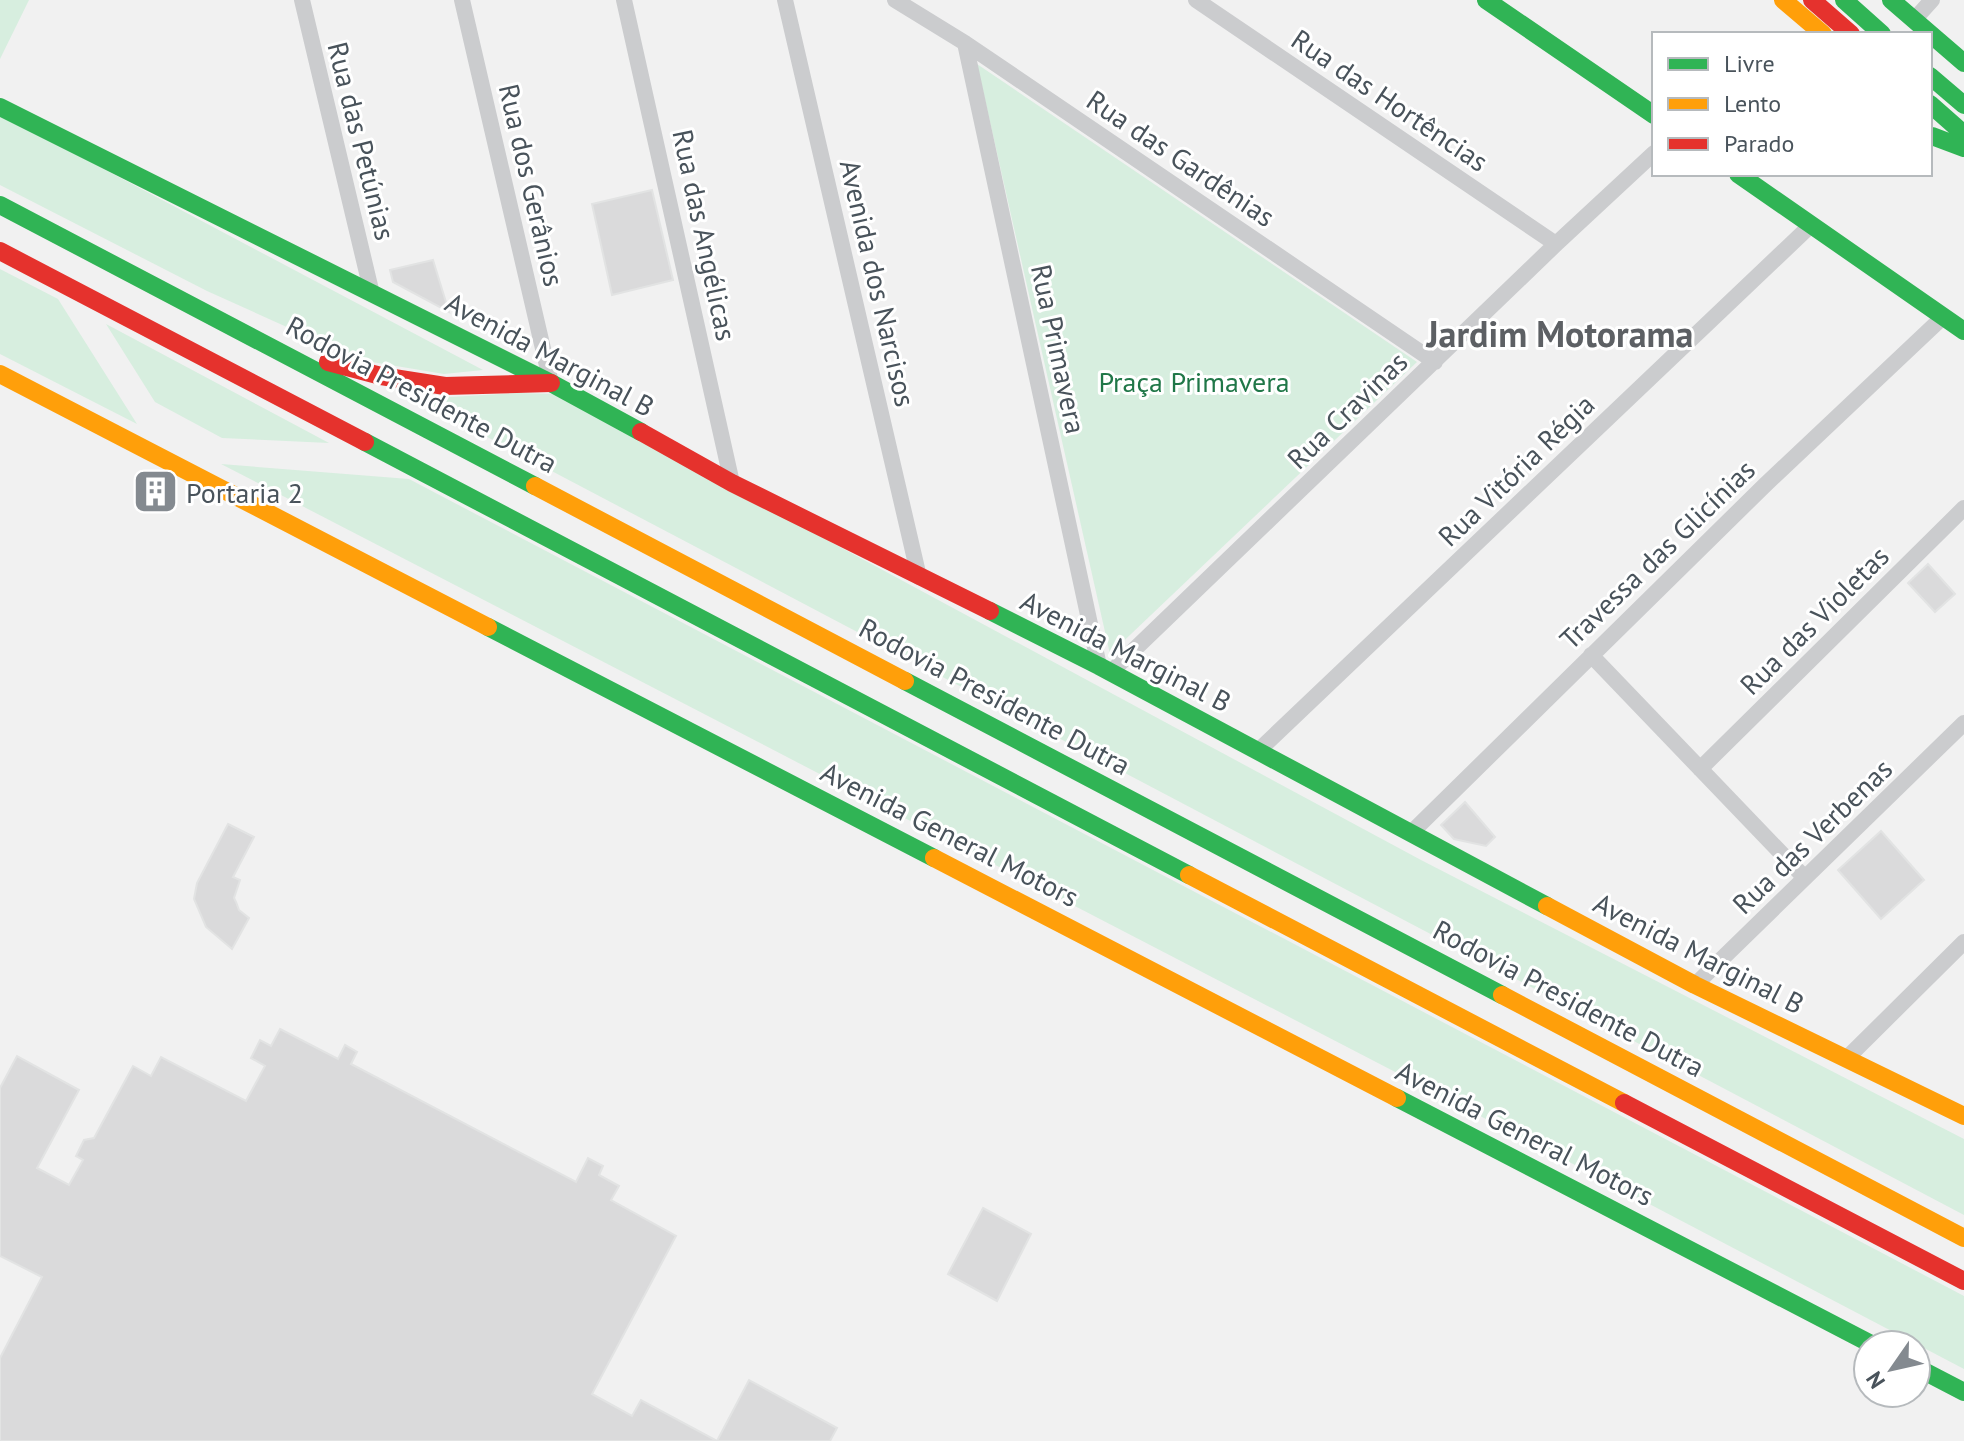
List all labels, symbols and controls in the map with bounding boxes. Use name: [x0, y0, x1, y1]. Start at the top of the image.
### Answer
street label: Rua das Hortências: [1284, 20, 1496, 180]
legend: [1652, 32, 1932, 176]
street label: Rua das Petúnias: [319, 38, 405, 244]
text: Livre: [1724, 48, 1775, 79]
street label: Rua dos Gerânios: [491, 80, 573, 290]
street label: Rua das Gardênias: [1080, 81, 1282, 235]
text: Lento: [1724, 88, 1781, 119]
street label: Rua das Angélicas: [665, 126, 745, 344]
text: Parado: [1724, 128, 1794, 159]
street label: Avenida dos Narcisos: [832, 156, 924, 410]
street label: Rua Primavera: [1023, 261, 1095, 437]
street label: Avenida Marginal B: [439, 283, 661, 425]
street label: Rodovia Presidente Dutra: [280, 307, 564, 481]
district label: Jardim Motorama: [1426, 310, 1693, 357]
street label: Rua Cravinas: [1279, 343, 1415, 477]
park label: Praça Primavera: [1098, 363, 1290, 400]
street label: Rua Vitória Régia: [1430, 386, 1602, 554]
street label: Travessa das Glicínias: [1551, 451, 1763, 657]
building icon: Portaria 2: [131, 468, 179, 516]
place label: Portaria 2: [186, 474, 303, 511]
street label: Rua das Violetas: [1732, 538, 1896, 702]
street label: Avenida Marginal B: [1015, 582, 1237, 720]
street label: Rodovia Presidente Dutra: [853, 609, 1137, 783]
street label: Rua das Verbenas: [1724, 750, 1900, 922]
street label: Avenida General Motors: [815, 753, 1085, 915]
street label: Avenida Marginal B: [1588, 884, 1810, 1022]
street label: Rodovia Presidente Dutra: [1427, 911, 1711, 1085]
street label: Avenida General Motors: [1390, 1052, 1660, 1214]
north arrow: [1852, 1329, 1932, 1409]
text: N: [1860, 1366, 1891, 1394]

